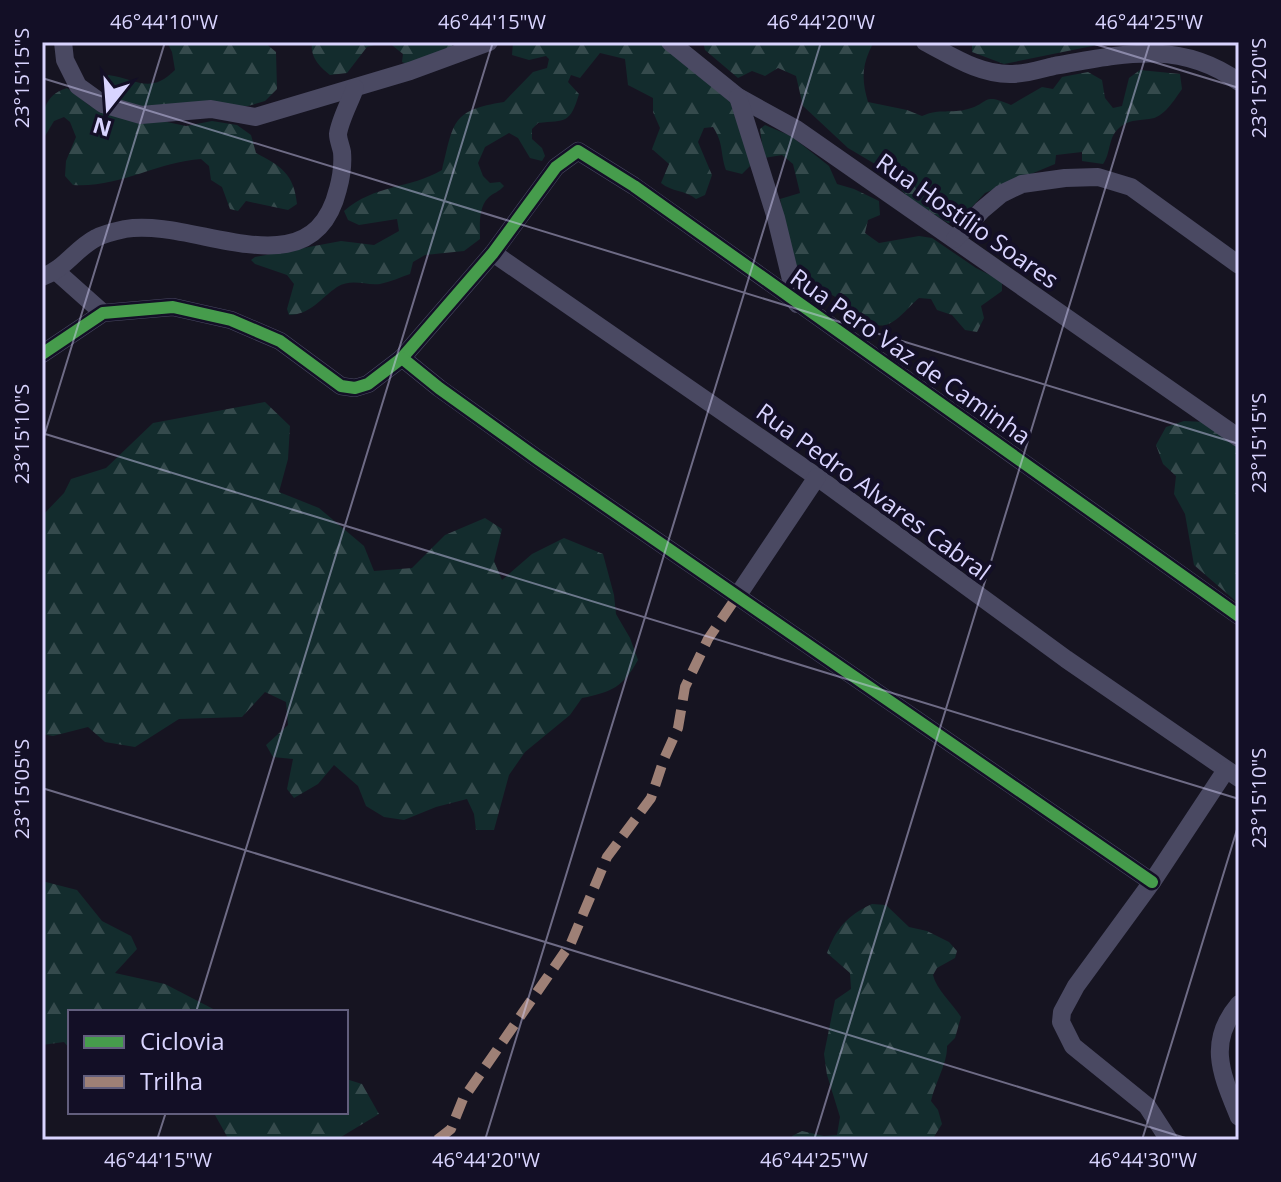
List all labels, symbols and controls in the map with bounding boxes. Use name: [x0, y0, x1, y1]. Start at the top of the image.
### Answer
text: 46°44'10"W: [110, 8, 219, 35]
text: 46°44'15"W: [438, 8, 547, 35]
text: 46°44'20"W: [767, 8, 876, 35]
text: 46°44'25"W: [1095, 8, 1204, 35]
text: 23°15'15"S: [8, 28, 35, 128]
text: 23°15'20"S: [1245, 38, 1272, 138]
north arrow: [68, 68, 148, 148]
text: N: [89, 111, 115, 145]
street label: Rua Hostílio Soares: [870, 145, 1066, 295]
street label: Rua Pero Vaz de Caminha: [784, 260, 1038, 452]
text: 23°15'10"S: [8, 384, 35, 484]
text: 23°15'15"S: [1245, 393, 1272, 493]
street label: Rua Pedro Alvares Cabral: [750, 395, 998, 587]
text: 23°15'05"S: [8, 739, 35, 839]
text: 23°15'10"S: [1245, 748, 1272, 848]
legend: [68, 1010, 348, 1114]
text: Ciclovia: [140, 1024, 225, 1057]
text: Trilha: [140, 1064, 203, 1097]
text: 46°44'15"W: [104, 1146, 213, 1173]
text: 46°44'20"W: [432, 1146, 541, 1173]
text: 46°44'25"W: [760, 1146, 869, 1173]
text: 46°44'30"W: [1089, 1146, 1198, 1173]

